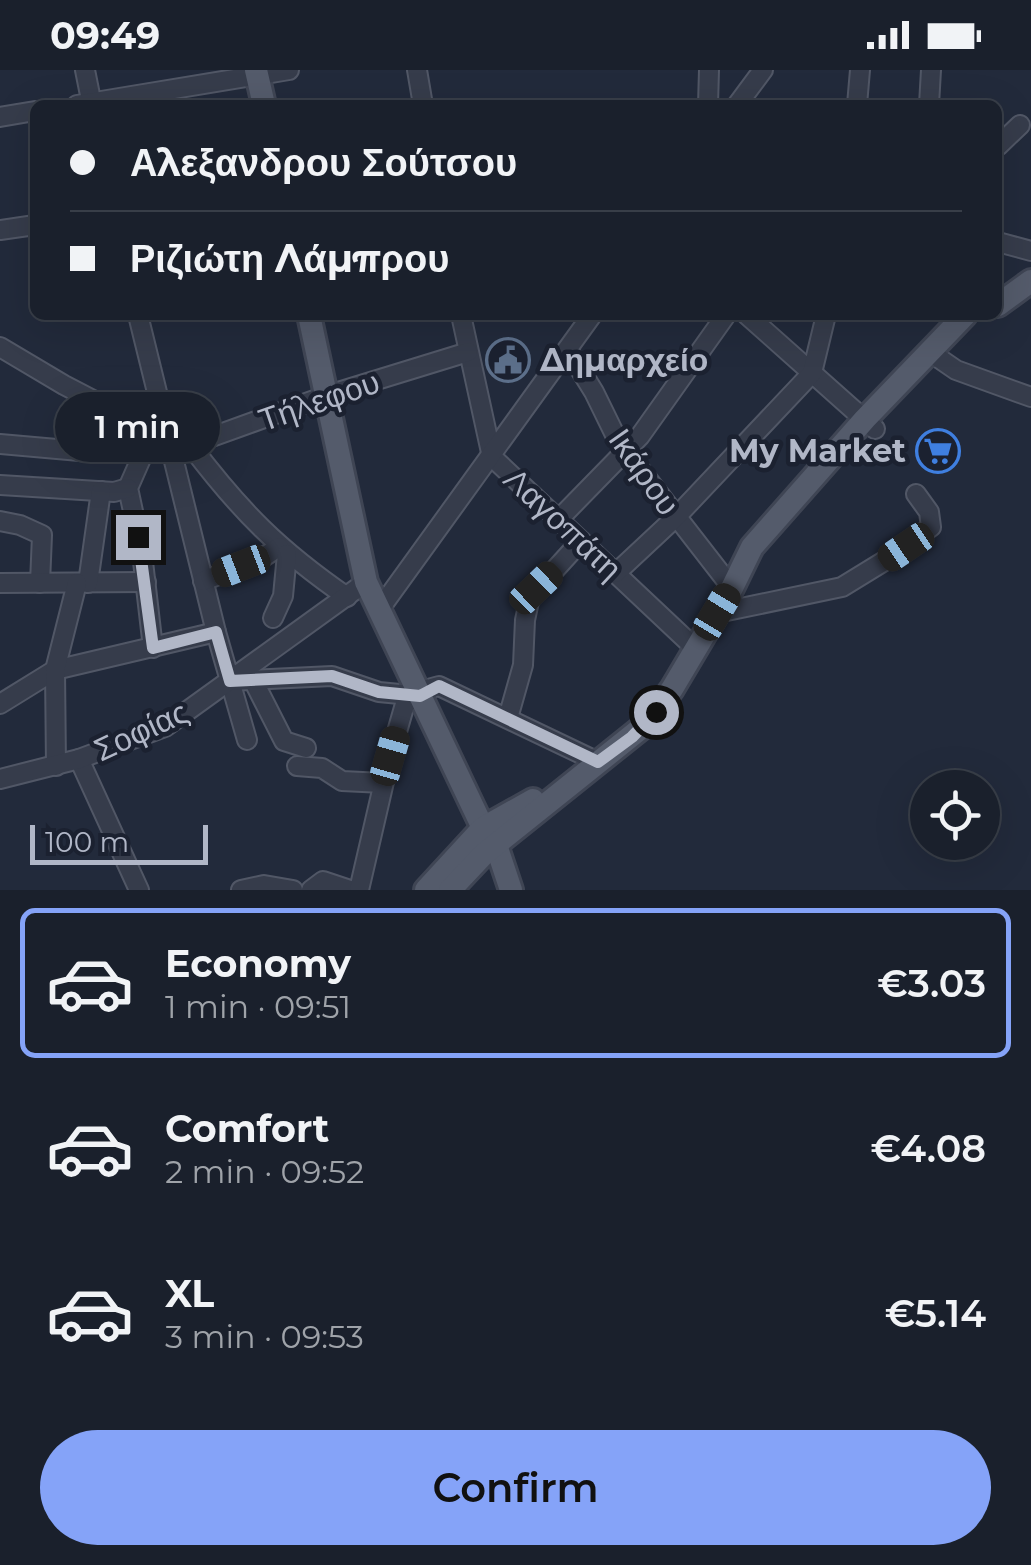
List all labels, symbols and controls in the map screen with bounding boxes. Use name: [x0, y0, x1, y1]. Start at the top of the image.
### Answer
text: 09:49: [50, 12, 160, 59]
text: Αλεξανδρου Σούτσου: [130, 139, 517, 186]
text: Ριζιώτη Λάμπρου: [130, 235, 449, 282]
public building icon: Δημαρχείο: [485, 337, 531, 383]
place label: Δημαρχείο: [539, 340, 708, 379]
street label: Τήλεφου: [253, 362, 384, 439]
callout: 1 min: [56, 392, 220, 462]
text: 1 min: [95, 407, 180, 446]
street label: Ικάρου: [601, 421, 688, 522]
supermarket icon: My Market: [915, 428, 961, 474]
place label: My Market: [729, 431, 906, 470]
street label: Λαγοπάτη: [496, 459, 630, 588]
route end: [116, 515, 161, 560]
car: [873, 518, 939, 576]
car: [208, 541, 274, 591]
car: [504, 556, 568, 620]
car: [689, 579, 745, 645]
route start: [634, 690, 679, 735]
street label: Σοφίας: [88, 692, 194, 769]
car: [367, 723, 413, 789]
map controls: [910, 770, 1000, 860]
button: locate: [910, 770, 1000, 860]
scale bar: [30, 820, 208, 864]
text: 100 m: [45, 825, 129, 859]
icon: car: [45, 938, 135, 1028]
text: Economy: [165, 940, 351, 987]
text: €3.03: [877, 960, 986, 1007]
text: 1 min · 09:51: [165, 987, 351, 1026]
icon: car: [45, 1103, 135, 1193]
text: Comfort: [165, 1105, 329, 1152]
text: €4.08: [870, 1125, 986, 1172]
text: 2 min · 09:52: [165, 1152, 364, 1191]
icon: car: [45, 1268, 135, 1358]
text: XL: [165, 1270, 214, 1317]
text: €5.14: [885, 1290, 986, 1337]
text: 3 min · 09:53: [165, 1317, 364, 1356]
button: Confirm: [40, 1430, 991, 1545]

